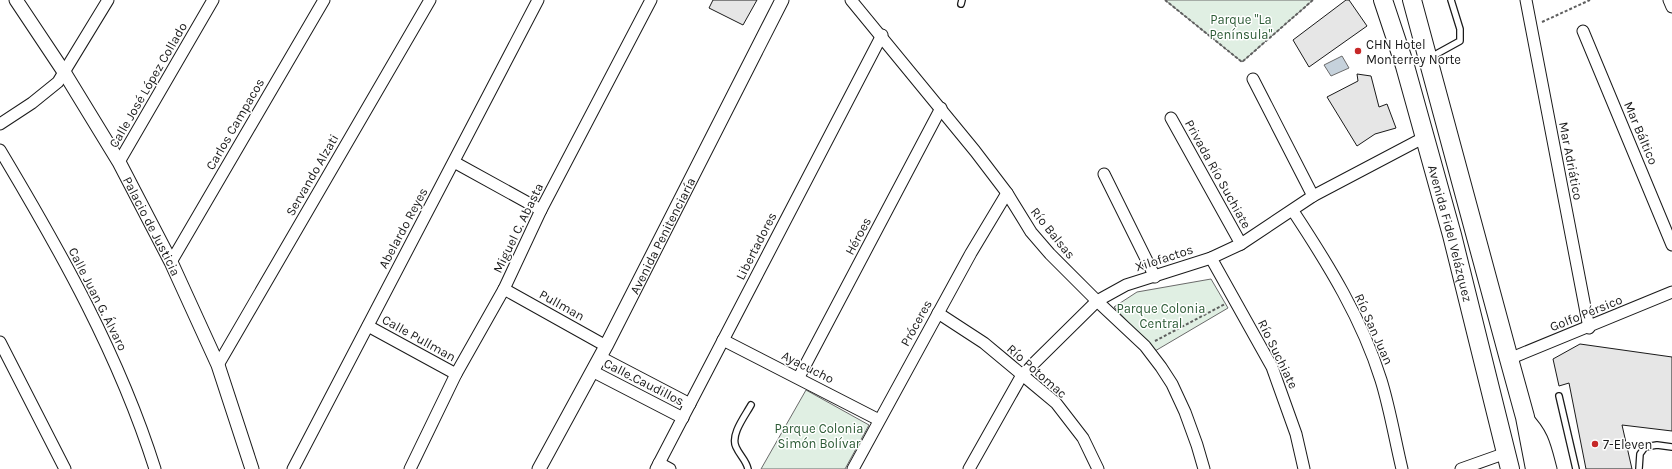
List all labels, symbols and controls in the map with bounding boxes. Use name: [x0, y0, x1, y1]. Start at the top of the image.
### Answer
park label: Parque "La Península": [1210, 12, 1272, 42]
street label: Calle José López Collado: [106, 20, 190, 150]
place label: CHN Hotel Monterrey Norte: [1366, 37, 1461, 67]
marker: CHN Hotel Monterrey Norte: [1353, 46, 1363, 56]
street label: Carlos Campacos: [203, 75, 267, 172]
street label: Mar Báltico: [1621, 99, 1661, 167]
street label: Privada Río Suchiate: [1182, 117, 1254, 231]
street label: Mar Adriático: [1556, 121, 1586, 201]
street label: Servando Alzati: [283, 131, 341, 219]
street label: Avenida Fidel Velázquez: [1425, 163, 1476, 303]
street label: Palacio de Justicia: [120, 174, 184, 278]
street label: Avenida Penitenciaría: [626, 175, 698, 296]
street label: Miguel C. Abasta: [490, 181, 546, 275]
street label: Abelardo Reyes: [375, 185, 431, 271]
street label: Río Balsas: [1028, 204, 1078, 262]
street label: Libertadores: [732, 209, 780, 282]
street label: Héroes: [842, 214, 874, 257]
street label: Xilofactos: [1133, 242, 1195, 274]
street label: Calle Juan G. Álvaro: [65, 244, 132, 353]
street label: Pullman: [537, 286, 587, 324]
street label: Río San Juan: [1352, 291, 1396, 367]
street label: Golfo Pérsico: [1548, 292, 1624, 334]
street label: Próceres: [897, 297, 935, 349]
park label: Parque Colonia Central: [1117, 301, 1205, 331]
street label: Calle Pullman: [380, 312, 458, 364]
street label: Río Suchiate: [1255, 317, 1301, 391]
street label: Río Potomac: [1004, 341, 1070, 401]
street label: Ayacucho: [779, 347, 837, 387]
street label: Calle Caudillos: [601, 355, 687, 409]
park label: Parque Colonia Simón Bolívar: [775, 421, 863, 451]
place label: 7-Eleven: [1603, 437, 1652, 452]
marker: 7-Eleven: [1590, 439, 1600, 449]

